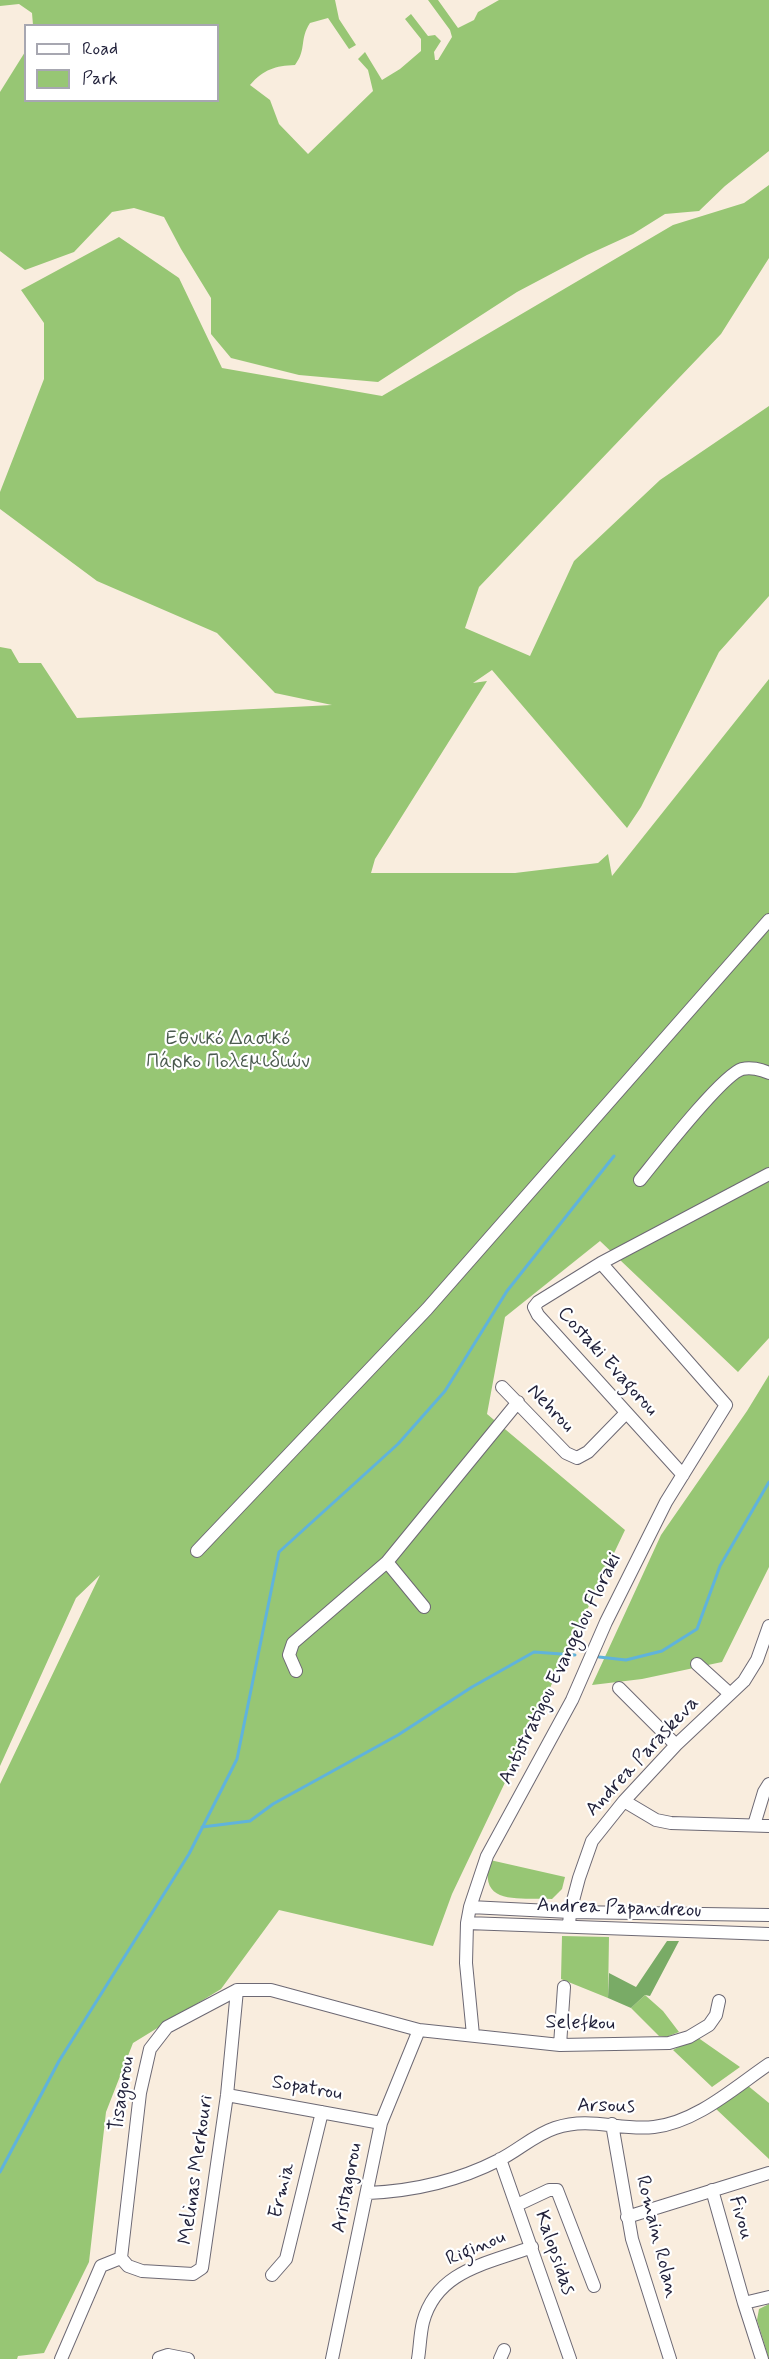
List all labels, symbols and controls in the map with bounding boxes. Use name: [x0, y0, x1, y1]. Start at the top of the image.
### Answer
legend: [24, 24, 219, 102]
text: Road: [82, 37, 118, 61]
text: Park: [82, 67, 118, 91]
park label: Εθνικό Δασικό Πάρκο Πολεμιδιών: [146, 1028, 310, 1075]
street label: Costaki Evagorou: [552, 1302, 662, 1422]
street label: Nehrou: [521, 1380, 579, 1438]
street label: Antistratigou Evangelou Floraki: [494, 1549, 628, 1789]
street label: Andrea Paraskeva: [581, 1692, 705, 1822]
street label: Andrea Papandreou: [536, 1894, 702, 1924]
street label: Selefkou: [545, 2011, 615, 2037]
street label: Tisagorou: [105, 2055, 141, 2133]
street label: Sopatrou: [270, 2071, 344, 2107]
street label: Melinas Merkouri: [175, 2094, 219, 2246]
street label: Arsous: [577, 2094, 635, 2120]
street label: Aristagorou: [328, 2141, 368, 2235]
street label: Ermia: [265, 2161, 301, 2221]
street label: Romain Rolan: [629, 2173, 683, 2301]
street label: Fivou: [722, 2194, 758, 2242]
street label: Kalopsidas: [528, 2208, 580, 2298]
street label: Riginou: [443, 2226, 509, 2272]

